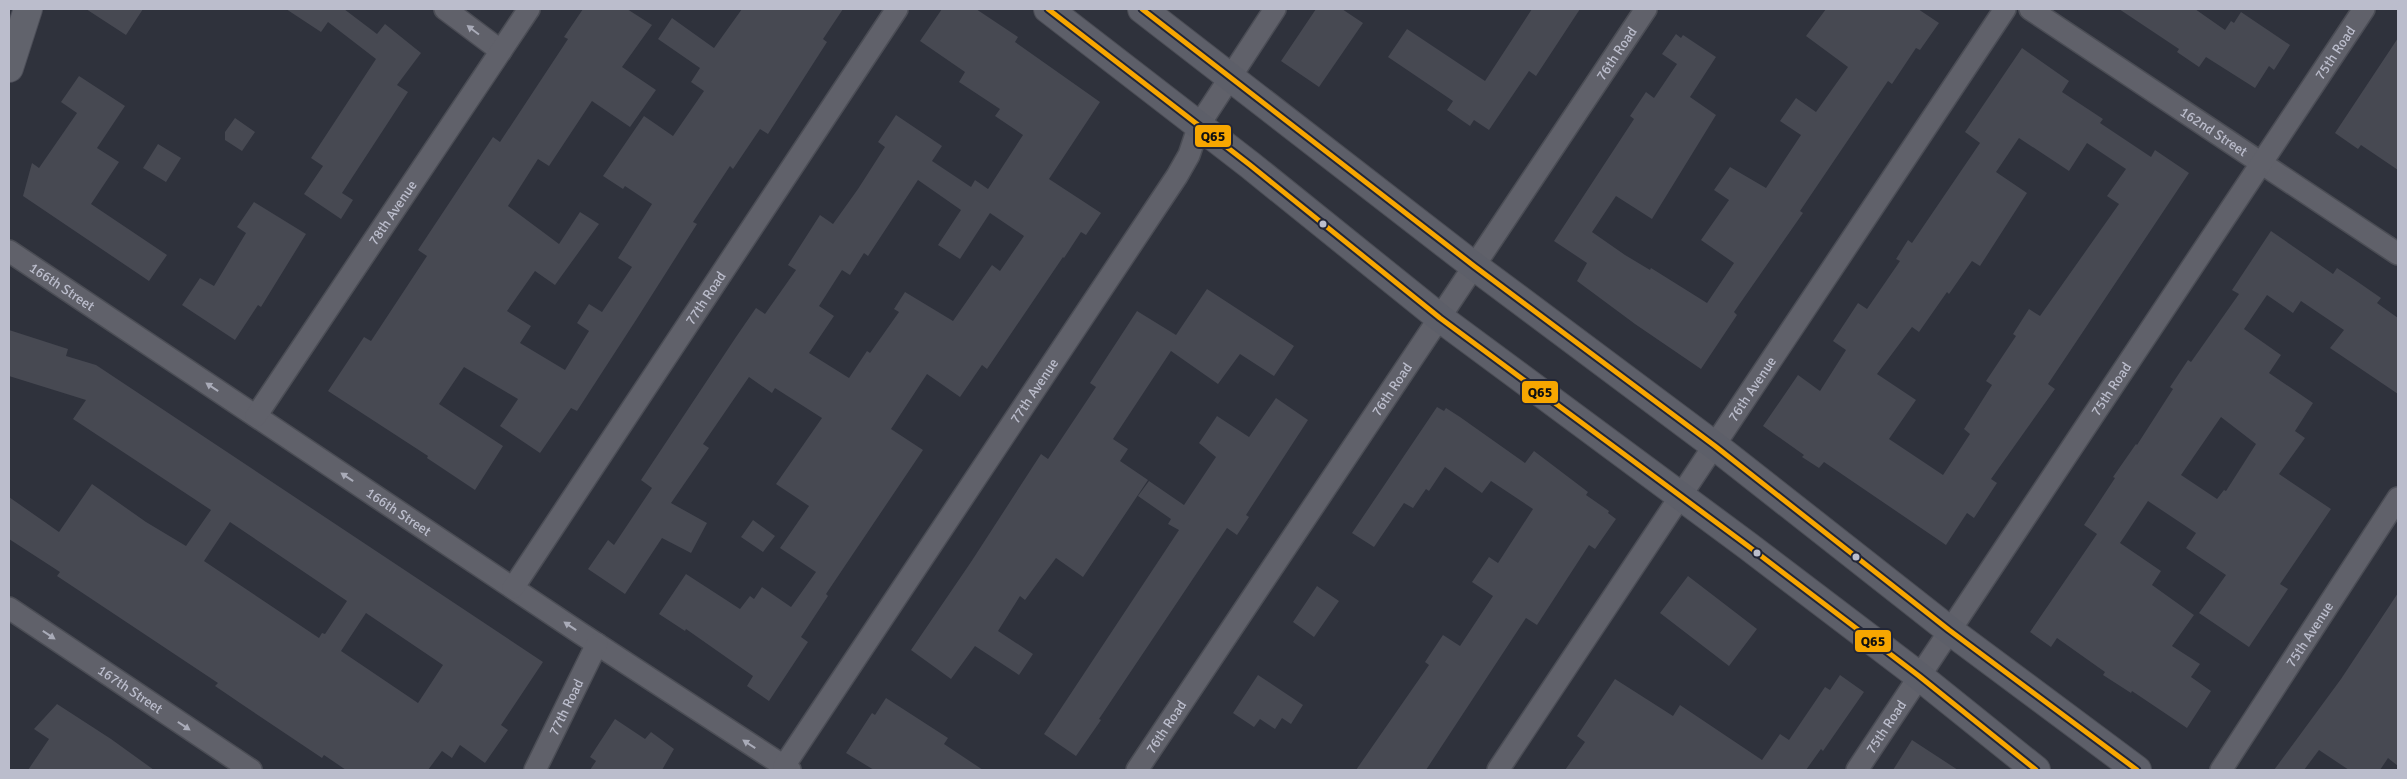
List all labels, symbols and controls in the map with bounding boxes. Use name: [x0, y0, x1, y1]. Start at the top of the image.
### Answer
street label: 75th Road: [2311, 23, 2359, 83]
street label: 76th Road: [1593, 24, 1641, 84]
one-way arrow: [466, 25, 480, 35]
street label: 162nd Street: [2177, 103, 2251, 160]
line badge: Q65: [1194, 124, 1232, 148]
text: Q65: [1201, 128, 1225, 145]
street label: 78th Avenue: [365, 177, 421, 249]
unlabelled marker: [1318, 219, 1328, 229]
street label: 166th Street: [26, 259, 98, 315]
street label: 77th Road: [682, 268, 730, 328]
street label: 76th Avenue: [1725, 353, 1780, 425]
street label: 77th Avenue: [1007, 355, 1062, 427]
street label: 75th Road: [2087, 359, 2135, 419]
street label: 76th Road: [1368, 360, 1416, 420]
line badge: Q65: [1521, 380, 1559, 404]
one-way arrow: [205, 382, 219, 392]
text: Q65: [1528, 384, 1552, 401]
one-way arrow: [340, 472, 354, 482]
street label: 166th Street: [363, 484, 434, 540]
unlabelled marker: [1752, 548, 1762, 558]
unlabelled marker: [1851, 552, 1861, 562]
street label: 75th Avenue: [2282, 599, 2337, 670]
one-way arrow: [563, 621, 576, 631]
line badge: Q65: [1854, 629, 1892, 653]
one-way arrow: [43, 631, 56, 640]
text: Q65: [1861, 633, 1885, 650]
street label: 167th Street: [94, 662, 166, 718]
street label: 77th Road: [545, 676, 587, 738]
street label: 76th Road: [1142, 697, 1190, 757]
street label: 75th Road: [1862, 697, 1910, 757]
one-way arrow: [178, 721, 191, 731]
one-way arrow: [743, 739, 756, 748]

